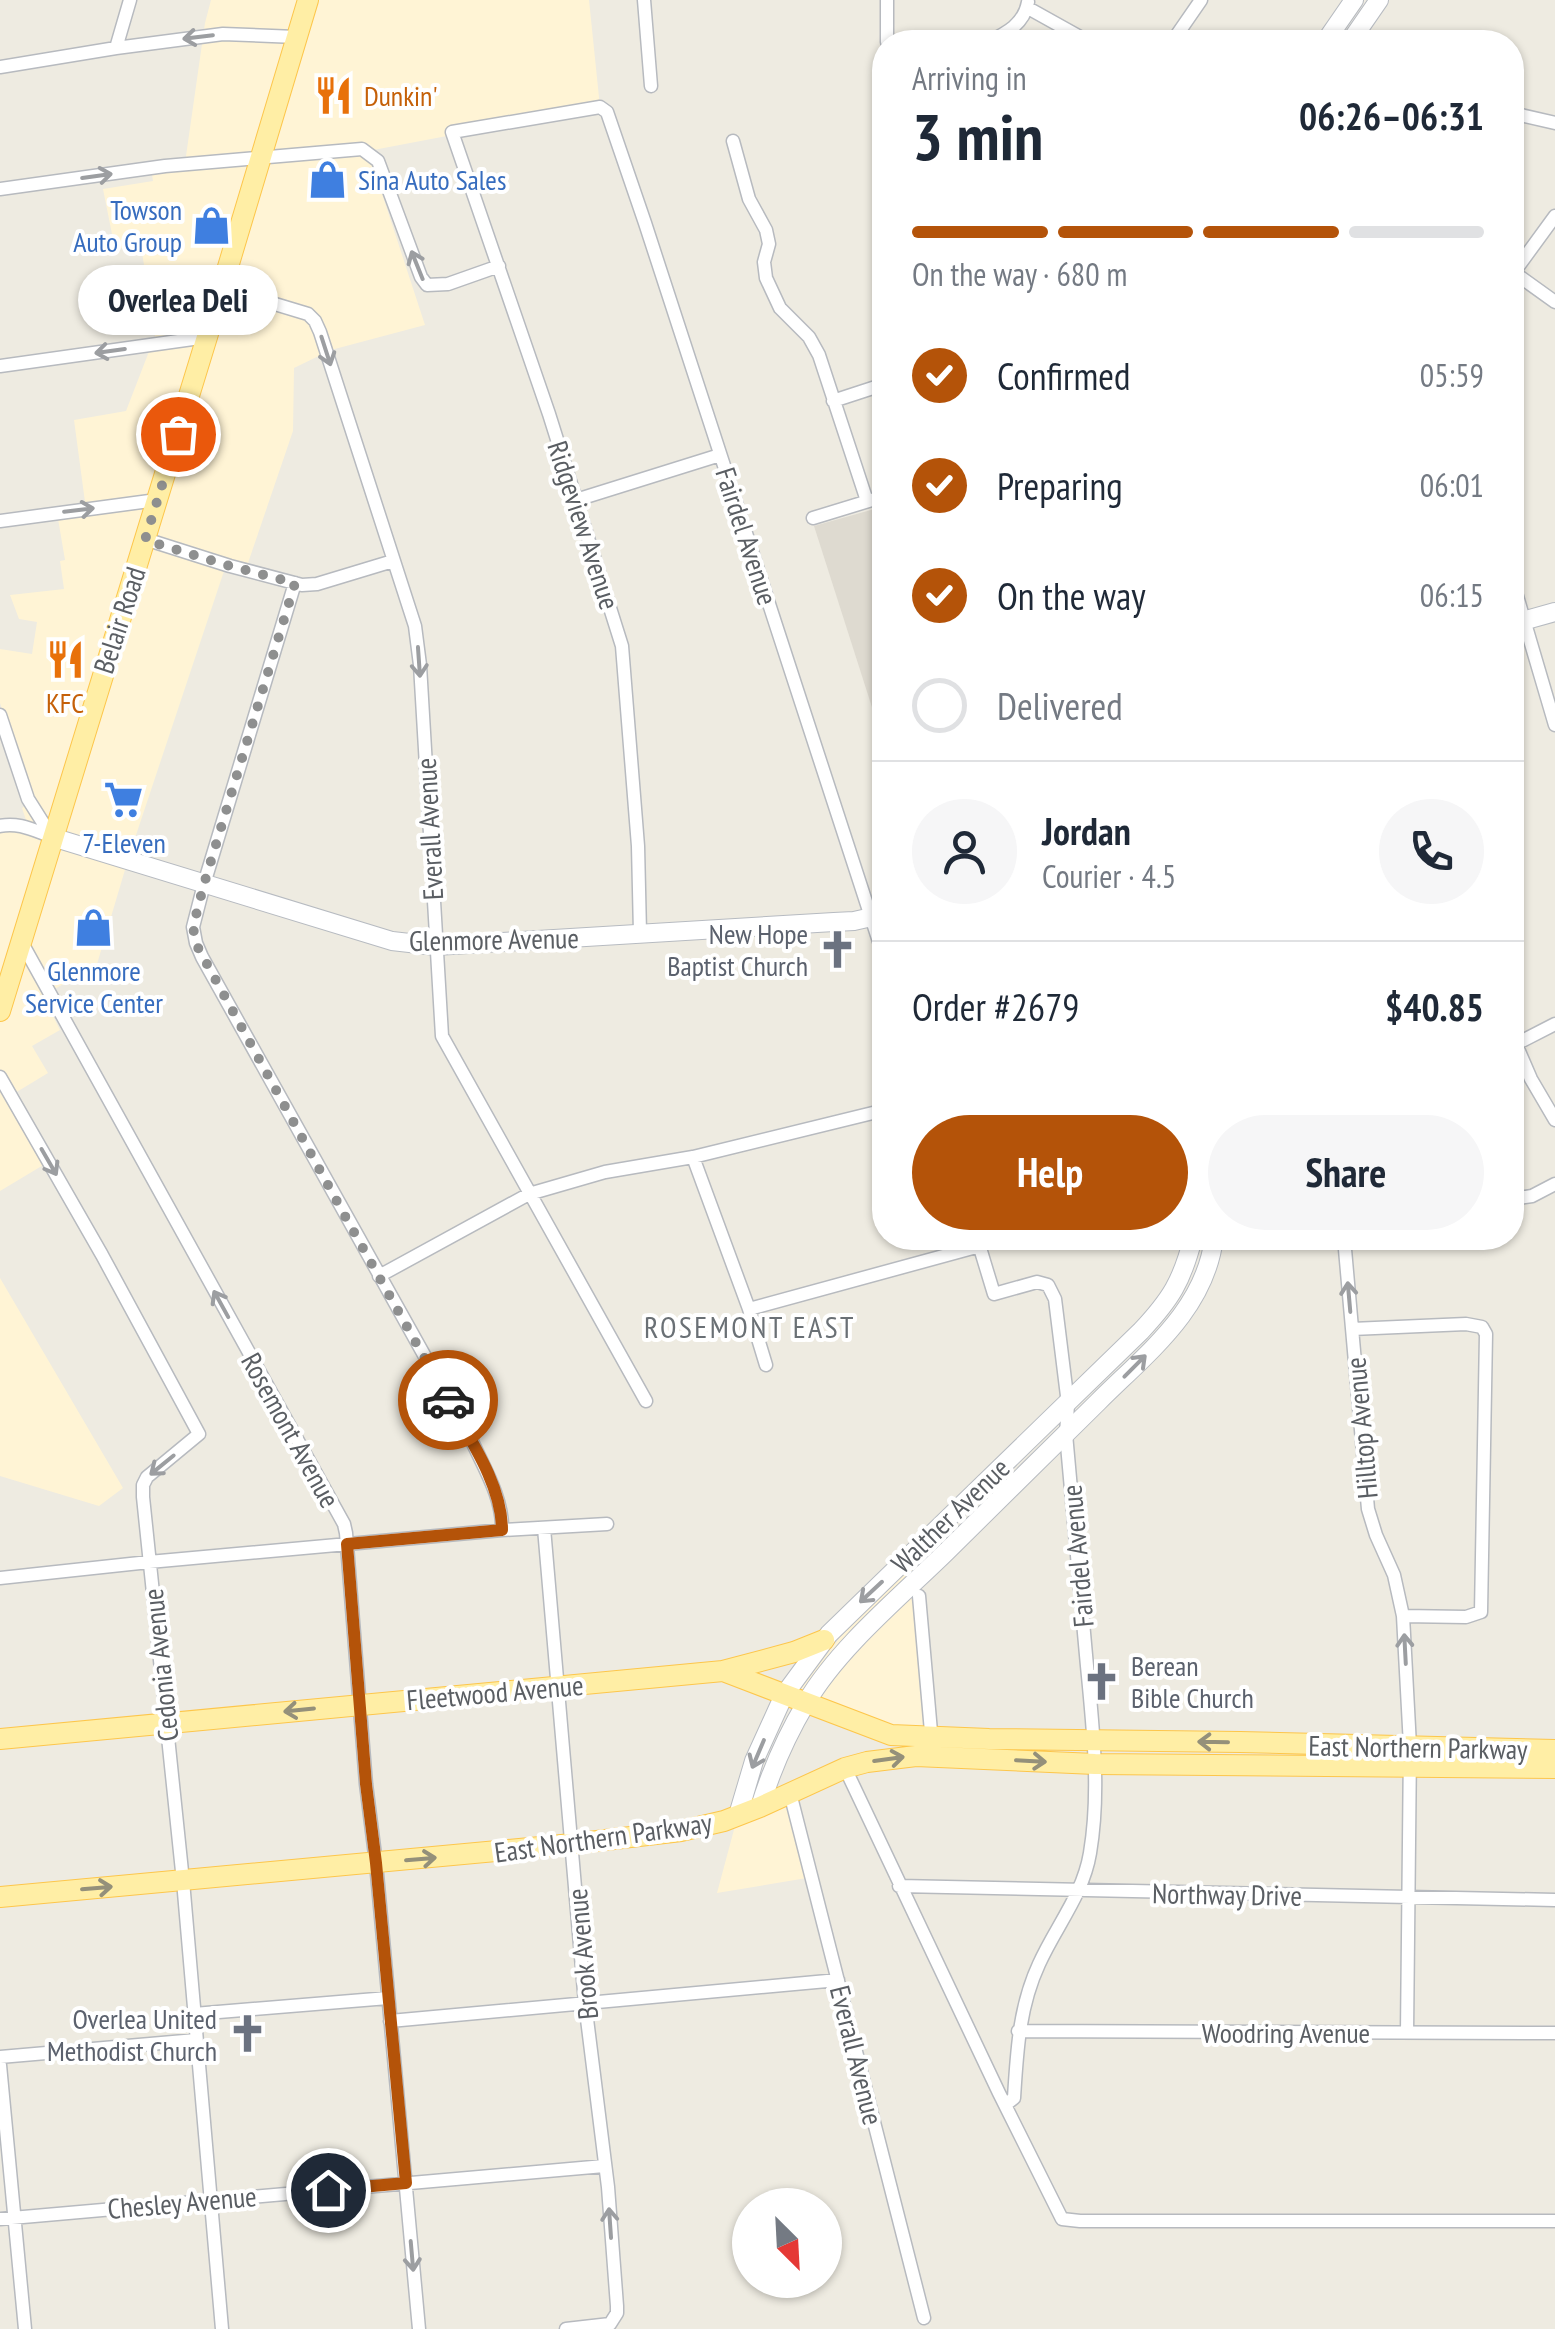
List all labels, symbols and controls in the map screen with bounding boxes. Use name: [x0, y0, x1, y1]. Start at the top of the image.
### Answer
one-way arrow: [183, 29, 215, 47]
text: Arriving in: [912, 57, 1027, 99]
restaurant icon: Dunkin': [313, 74, 355, 116]
place label: Dunkin': [364, 77, 437, 114]
text: 06:26–06:31: [1299, 91, 1484, 140]
text: 3 min: [912, 94, 1043, 178]
shop icon: Sina Auto Sales: [307, 158, 349, 200]
place label: Sina Auto Sales: [358, 161, 506, 198]
one-way arrow: [80, 166, 112, 184]
place label: Towson Auto Group: [73, 191, 182, 260]
shop icon: Towson Auto Group: [191, 204, 233, 246]
one-way arrow: [407, 250, 425, 281]
text: On the way · 680 m: [912, 253, 1127, 295]
callout: Overlea Deli: [78, 264, 278, 334]
text: Overlea Deli: [108, 279, 248, 321]
one-way arrow: [319, 335, 337, 366]
one-way arrow: [95, 342, 127, 360]
icon: check: [912, 348, 967, 403]
text: Confirmed: [997, 351, 1130, 400]
text: 05:59: [1420, 354, 1484, 396]
pin: [136, 392, 221, 477]
icon: bag: [151, 407, 206, 462]
street label: Ridgeview Avenue: [539, 436, 629, 614]
icon: check: [912, 458, 967, 513]
text: Preparing: [997, 461, 1123, 510]
street label: Fairdel Avenue: [707, 462, 787, 610]
text: 06:01: [1420, 464, 1484, 506]
one-way arrow: [62, 501, 94, 519]
street label: Belair Road: [84, 562, 154, 678]
icon: check: [912, 568, 967, 623]
text: On the way: [997, 571, 1145, 620]
text: 06:15: [1420, 574, 1484, 616]
restaurant icon: KFC: [44, 638, 86, 680]
one-way arrow: [410, 645, 429, 677]
text: Delivered: [997, 681, 1123, 730]
place label: KFC: [46, 684, 84, 721]
street label: Everall Avenue: [407, 757, 451, 901]
supermarket icon: 7-Eleven: [103, 778, 145, 820]
button: person: [912, 799, 1017, 904]
button: phone: [1379, 799, 1484, 904]
text: Jordan: [1042, 806, 1131, 855]
place label: 7-Eleven: [82, 824, 166, 861]
text: Courier · 4.5: [1042, 855, 1176, 897]
shop icon: Glenmore Service Center: [73, 906, 115, 948]
place label: New Hope Baptist Church: [667, 915, 808, 984]
street label: Glenmore Avenue: [409, 919, 579, 959]
church icon: New Hope Baptist Church: [817, 928, 859, 970]
place label: Glenmore Service Center: [25, 952, 163, 1021]
text: Order #2679: [912, 982, 1079, 1031]
text: $40.85: [1385, 982, 1484, 1031]
button: Help: [912, 1115, 1188, 1230]
button: Share: [1208, 1115, 1484, 1230]
one-way arrow: [39, 1147, 59, 1176]
one-way arrow: [1340, 1281, 1359, 1313]
one-way arrow: [211, 1289, 231, 1319]
district label: ROSEMONT EAST: [644, 1307, 856, 1346]
street label: Rosemont Avenue: [233, 1346, 349, 1514]
courier: [398, 1350, 498, 1450]
one-way arrow: [1123, 1354, 1147, 1378]
street label: Hilltop Avenue: [1336, 1356, 1386, 1500]
icon: car: [421, 1373, 476, 1428]
street label: Walther Avenue: [883, 1449, 1017, 1581]
one-way arrow: [149, 1454, 175, 1476]
street label: Fairdel Avenue: [1052, 1483, 1102, 1629]
one-way arrow: [859, 1580, 883, 1604]
street label: Cedonia Avenue: [134, 1587, 186, 1743]
one-way arrow: [1395, 1634, 1414, 1666]
place label: Berean Bible Church: [1131, 1647, 1254, 1716]
church icon: Berean Bible Church: [1080, 1660, 1122, 1702]
street label: Fleetwood Avenue: [405, 1666, 585, 1718]
one-way arrow: [283, 1701, 315, 1720]
street label: East Northern Parkway: [1308, 1727, 1528, 1767]
one-way arrow: [1197, 1732, 1229, 1751]
one-way arrow: [748, 1738, 766, 1769]
one-way arrow: [872, 1750, 904, 1768]
one-way arrow: [1014, 1752, 1046, 1771]
street label: East Northern Parkway: [492, 1803, 715, 1871]
one-way arrow: [404, 1849, 436, 1868]
street label: Northway Drive: [1152, 1874, 1302, 1914]
one-way arrow: [81, 1879, 113, 1898]
street label: Brook Avenue: [558, 1887, 606, 2021]
street label: Everall Avenue: [822, 1981, 892, 2129]
place label: Overlea United Methodist Church: [47, 2000, 217, 2069]
church icon: Overlea United Methodist Church: [226, 2013, 268, 2055]
street label: Woodring Avenue: [1202, 2014, 1370, 2051]
pin: [286, 2148, 371, 2233]
icon: home: [301, 2163, 356, 2218]
street label: Chesley Avenue: [106, 2177, 258, 2227]
north arrow: [732, 2188, 842, 2298]
map controls: [732, 2188, 842, 2298]
one-way arrow: [601, 2207, 620, 2239]
one-way arrow: [403, 2239, 422, 2272]

